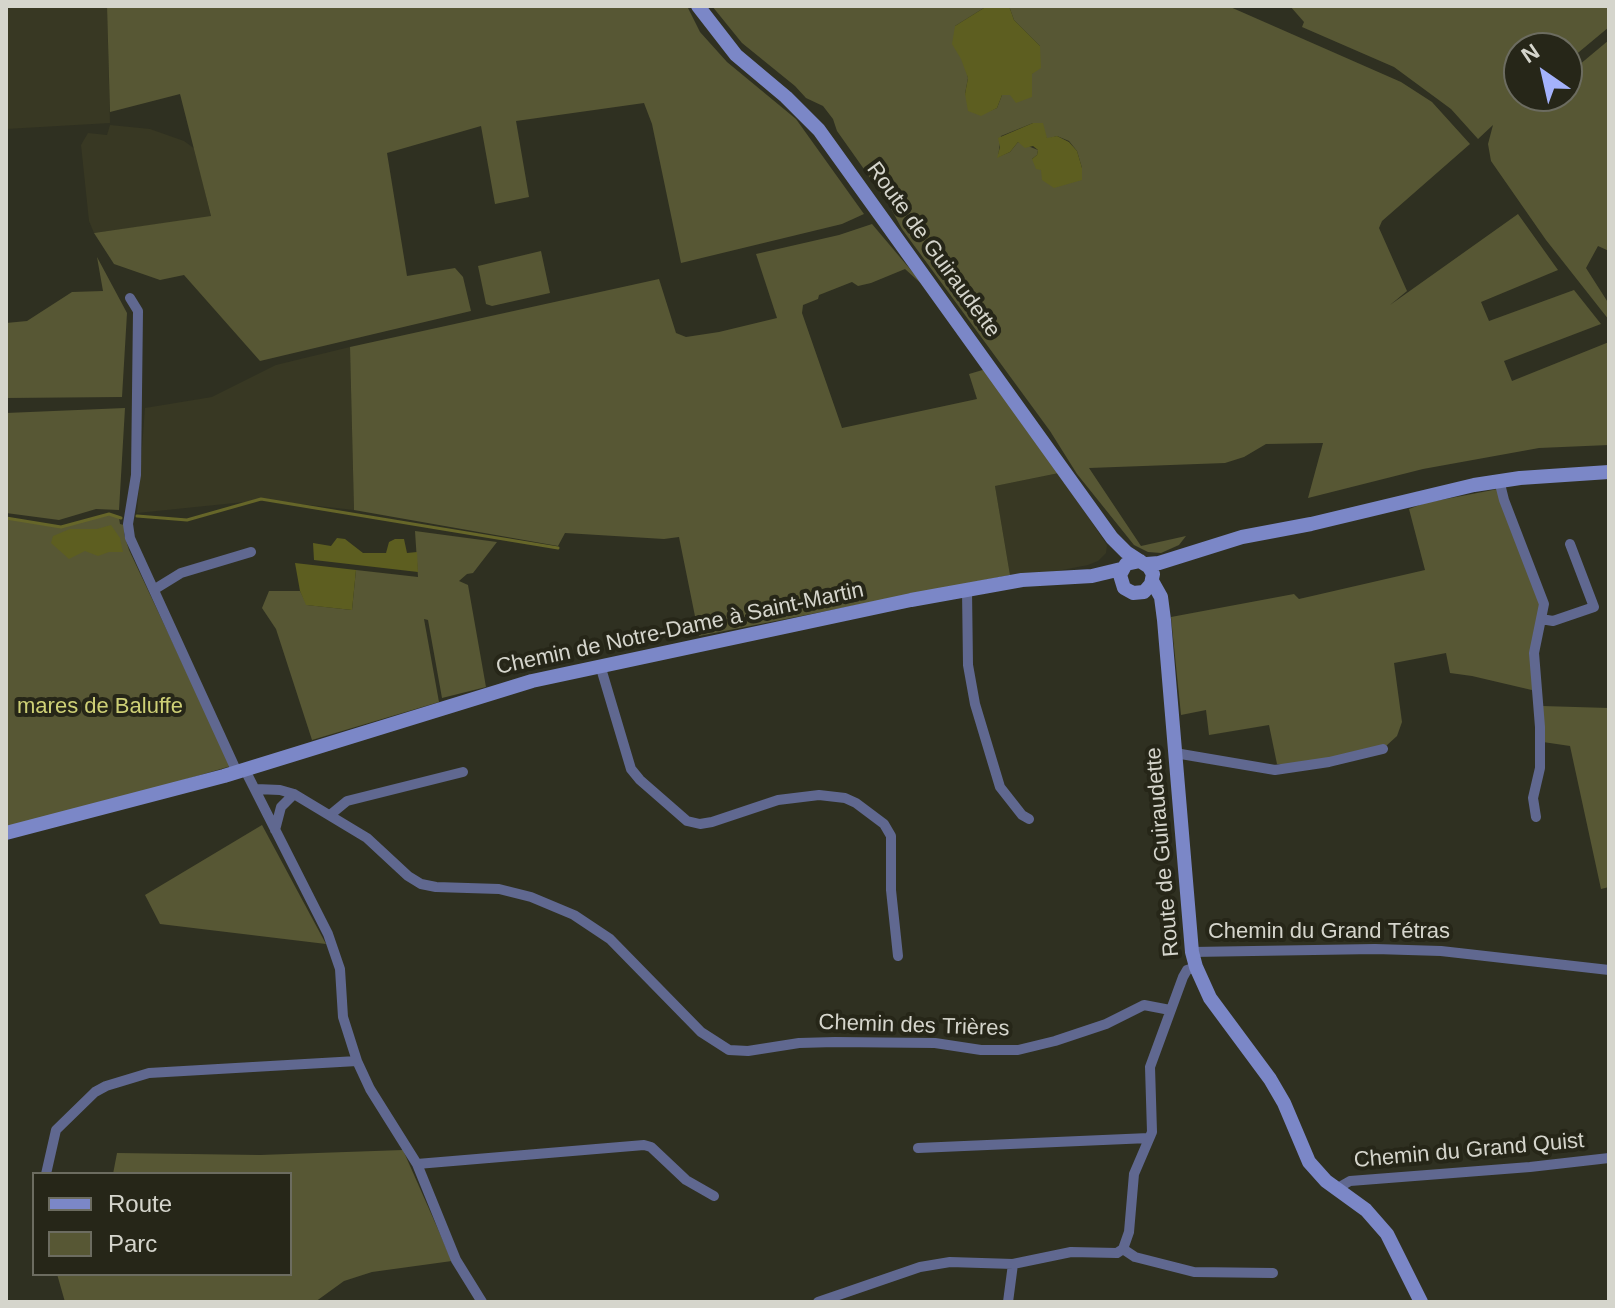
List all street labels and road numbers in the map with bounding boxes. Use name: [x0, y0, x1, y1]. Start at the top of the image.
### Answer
street label: Route de Guiraudette: [860, 157, 1006, 343]
street label: Chemin de Notre-Dame à Saint-Martin: [494, 577, 866, 681]
street label: Route de Guiraudette: [1141, 746, 1185, 958]
street label: Chemin du Grand Tétras: [1208, 919, 1450, 945]
street label: Chemin des Trières: [818, 1009, 1010, 1043]
street label: Chemin du Grand Quist: [1353, 1128, 1585, 1174]

